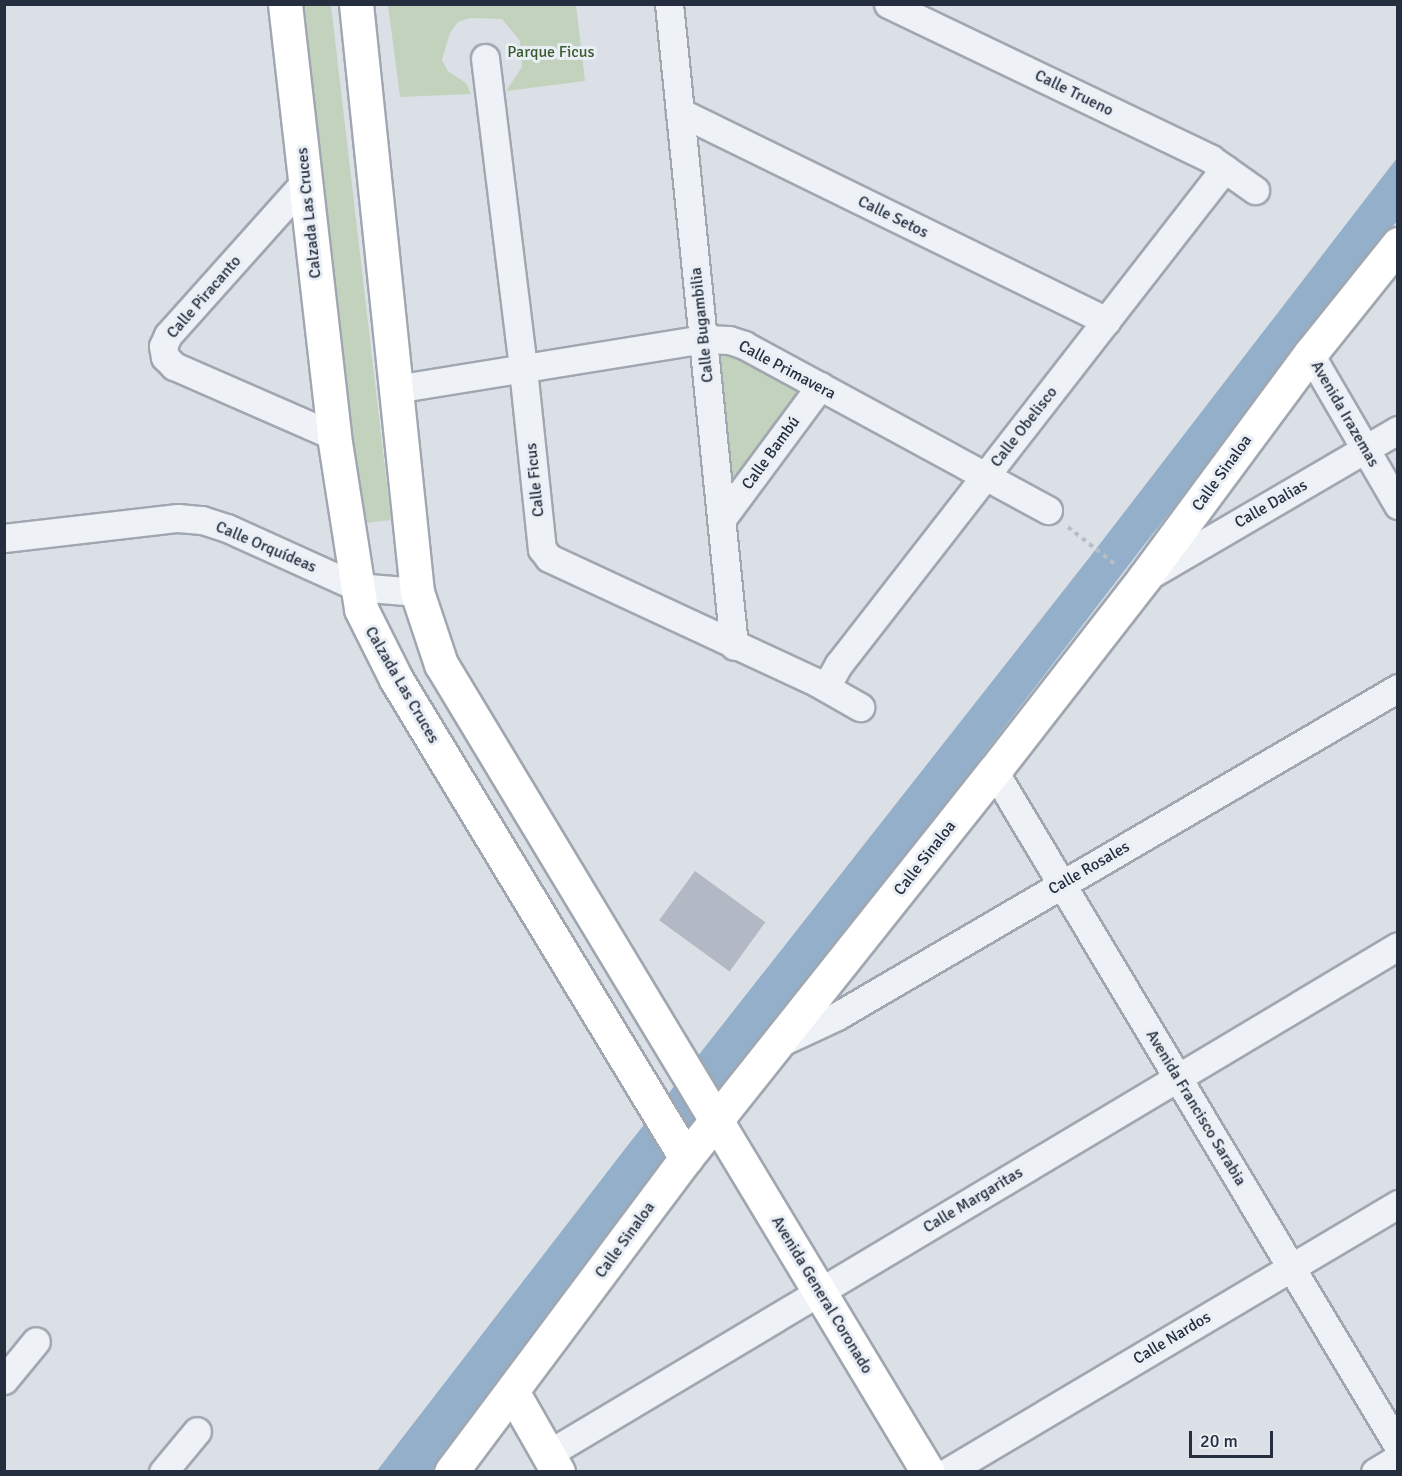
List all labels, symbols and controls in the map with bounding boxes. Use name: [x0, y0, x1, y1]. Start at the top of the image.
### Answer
park label: Parque Ficus: [507, 42, 595, 62]
street label: Calle Trueno: [1032, 66, 1116, 120]
street label: Calzada Las Cruces: [293, 147, 325, 279]
street label: Calle Setos: [855, 192, 931, 242]
street label: Calle Piracanto: [163, 252, 245, 342]
street label: Calle Bugambilia: [686, 266, 718, 384]
street label: Calle Primavera: [735, 336, 839, 404]
street label: Avenida Irazemas: [1307, 358, 1383, 470]
street label: Calle Obelisco: [987, 383, 1061, 471]
street label: Calle Bambú: [738, 413, 804, 493]
street label: Calle Sinaloa: [1188, 431, 1256, 515]
street label: Calle Ficus: [522, 442, 548, 518]
street label: Calle Dalias: [1231, 476, 1311, 532]
street label: Calle Orquídeas: [213, 517, 319, 577]
street label: Calzada Las Cruces: [361, 623, 443, 747]
street label: Calle Sinaloa: [890, 817, 960, 899]
street label: Calle Rosales: [1045, 837, 1133, 899]
street label: Avenida Francisco Sarabia: [1142, 1027, 1250, 1189]
street label: Calle Margaritas: [920, 1163, 1026, 1237]
street label: Calle Sinaloa: [591, 1198, 659, 1282]
street label: Avenida General Coronado: [767, 1213, 877, 1377]
street label: Calle Nardos: [1130, 1307, 1214, 1369]
scale bar: [1192, 1419, 1276, 1457]
text: 20 m: [1200, 1430, 1238, 1452]

